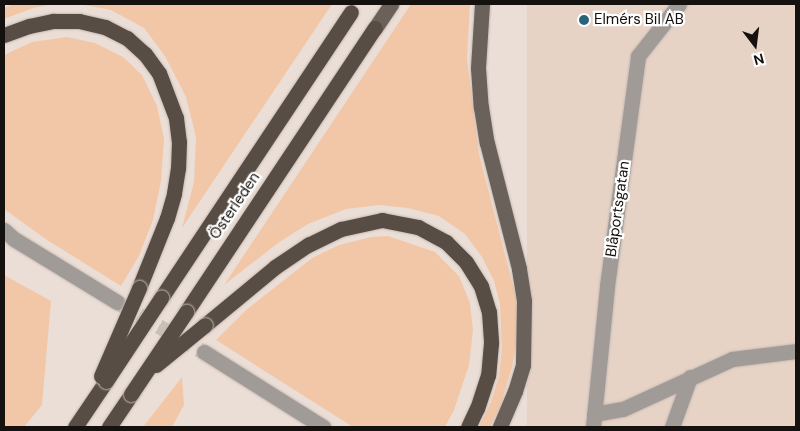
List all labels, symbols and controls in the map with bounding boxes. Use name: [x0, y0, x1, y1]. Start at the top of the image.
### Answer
place label: Elmérs Bil AB: [594, 11, 684, 29]
marker: Elmérs Bil AB: [578, 14, 590, 26]
north arrow: [730, 20, 780, 70]
text: N: [752, 49, 766, 70]
street label: Blåportsgatan: [602, 160, 634, 258]
street label: Österleden: [206, 169, 264, 243]

